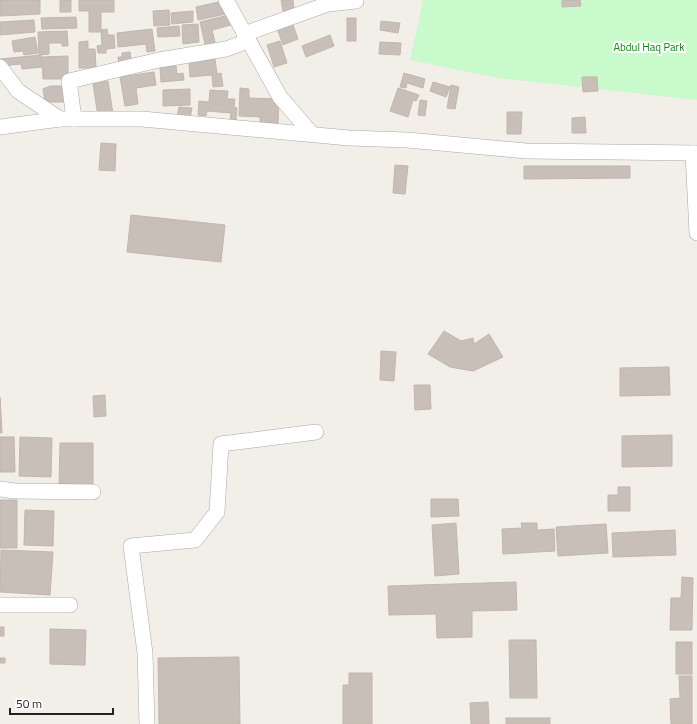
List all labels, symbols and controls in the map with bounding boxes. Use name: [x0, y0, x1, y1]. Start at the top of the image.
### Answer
park label: Abdul Haq Park: [613, 39, 685, 55]
scale bar: [10, 690, 113, 716]
text: 50 m: [16, 694, 42, 713]

